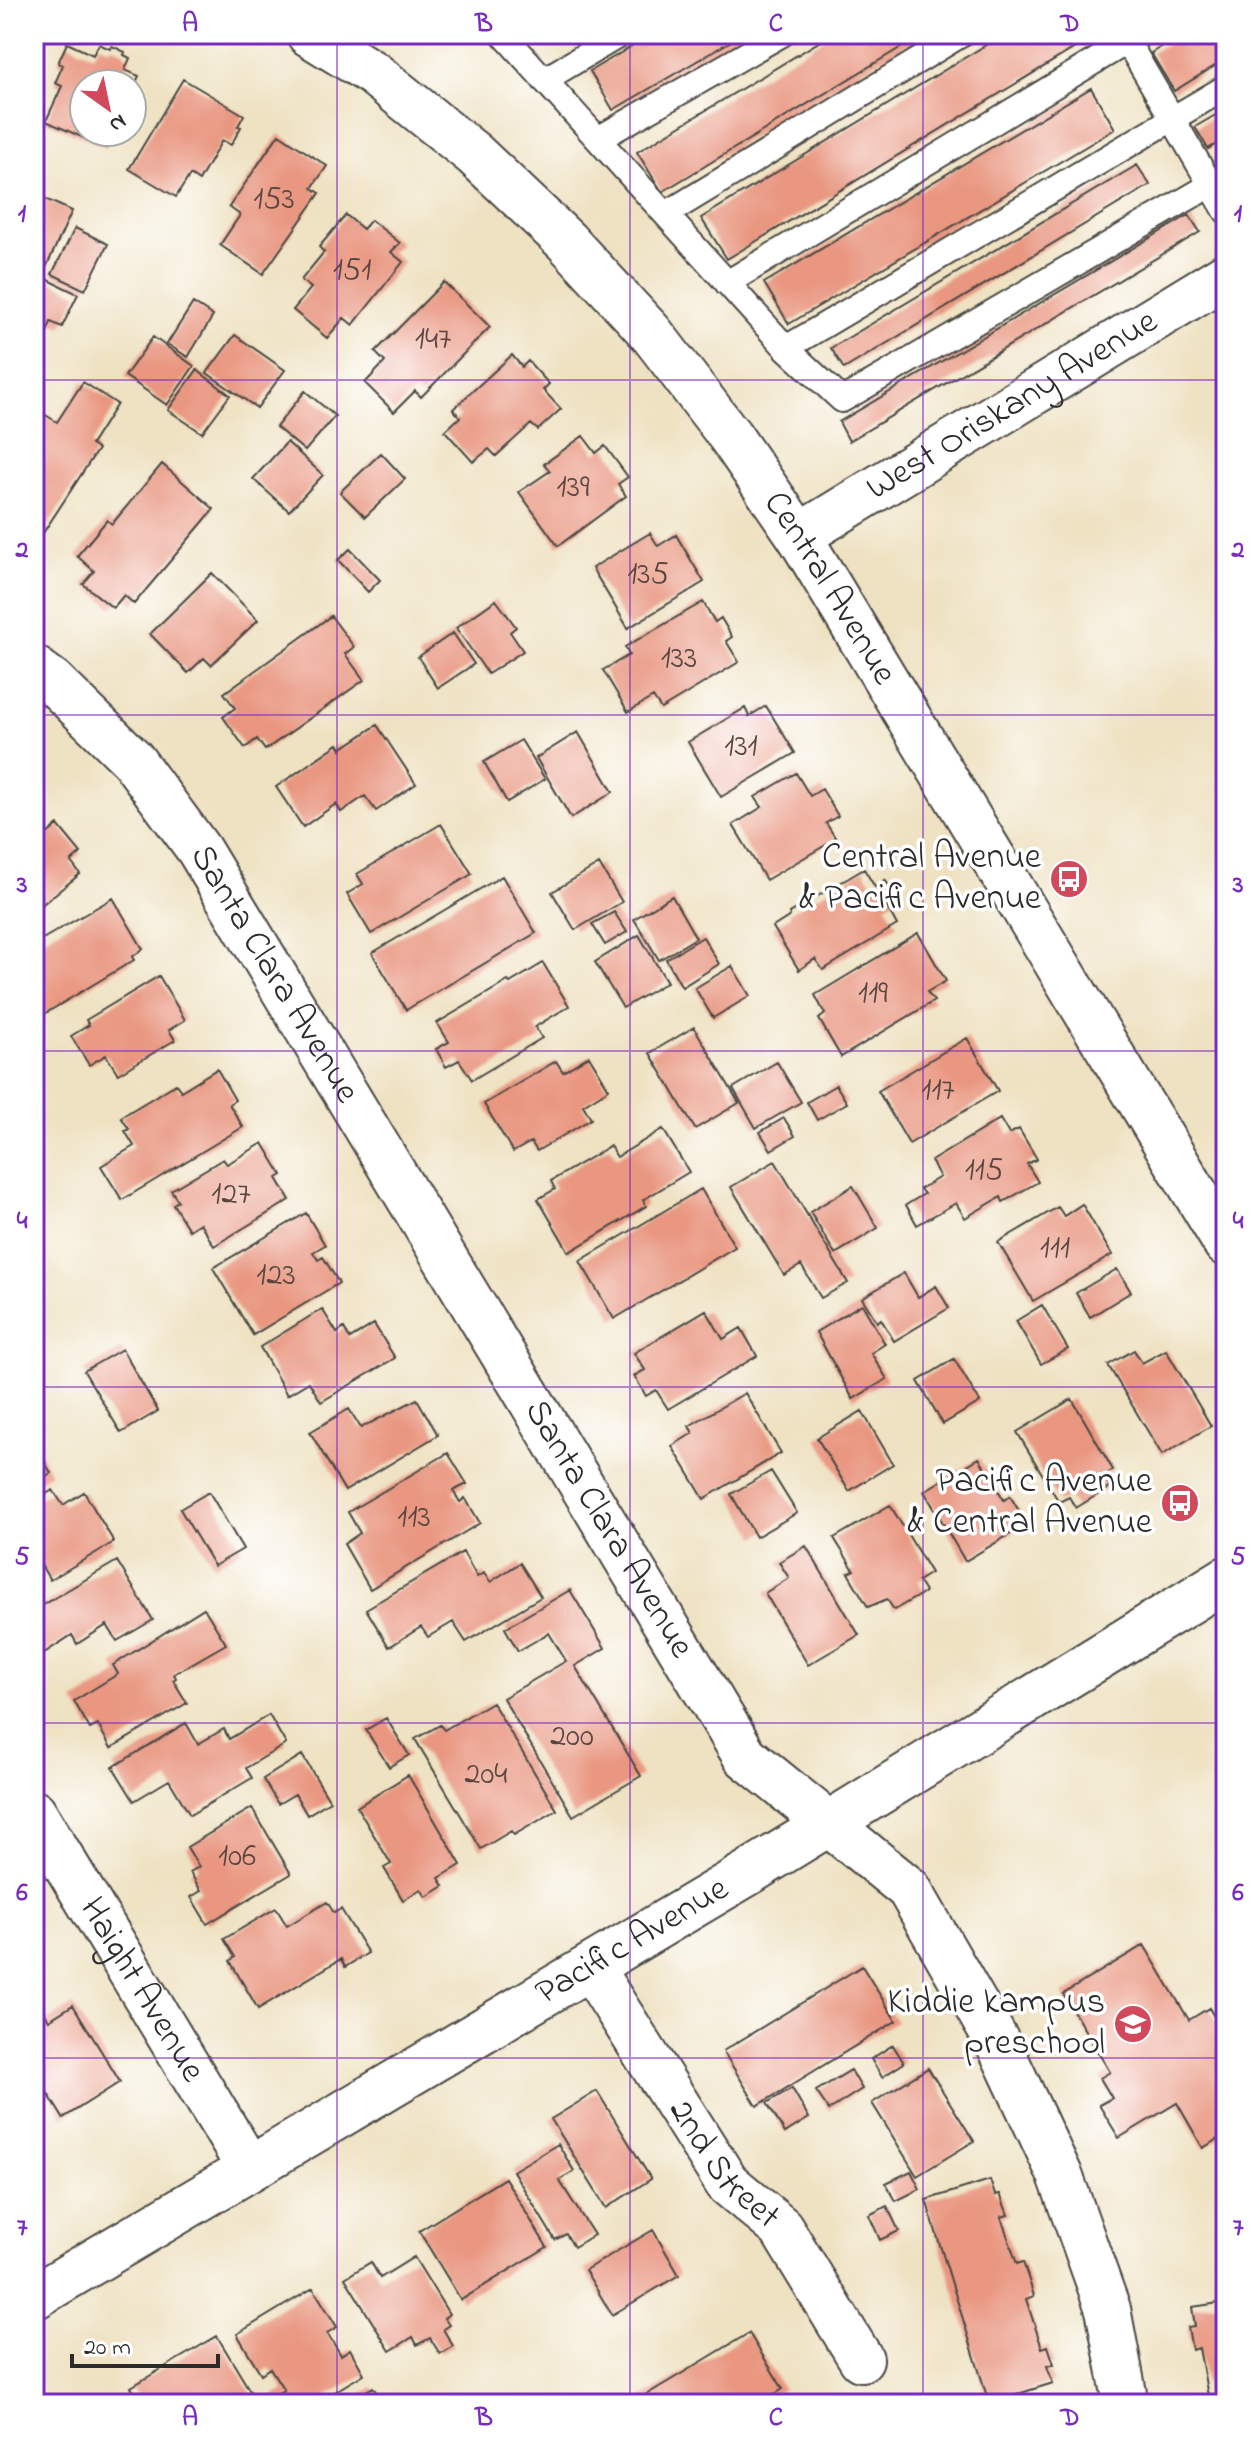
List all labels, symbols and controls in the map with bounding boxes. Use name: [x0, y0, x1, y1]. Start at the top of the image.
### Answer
text: A: [182, 6, 198, 44]
text: B: [474, 6, 493, 44]
text: C: [769, 6, 783, 44]
text: D: [1059, 6, 1080, 44]
north arrow: [68, 68, 148, 148]
text: N: [102, 105, 132, 140]
house number: 153: [253, 177, 295, 224]
text: 1: [18, 196, 27, 234]
text: 1: [1234, 196, 1243, 234]
house number: 151: [333, 248, 371, 295]
street label: West Oriskany Avenue: [856, 296, 1169, 515]
house number: 147: [415, 317, 451, 364]
house number: 139: [556, 465, 590, 512]
street label: Central Avenue: [749, 481, 910, 696]
text: 2: [15, 532, 29, 570]
text: 2: [1231, 532, 1245, 570]
house number: 135: [627, 552, 669, 599]
house number: 133: [661, 636, 697, 683]
house number: 131: [724, 724, 758, 771]
place label: Central Avenue & Pacific Avenue: [799, 832, 1042, 926]
street label: Santa Clara Avenue: [175, 835, 373, 1114]
bus stop icon: Central Avenue & Pacific Avenue: [1048, 858, 1090, 900]
text: 3: [16, 867, 28, 905]
text: 3: [1232, 867, 1244, 905]
house number: 119: [858, 971, 888, 1018]
house number: 117: [921, 1068, 955, 1115]
house number: 115: [965, 1148, 1003, 1195]
house number: 127: [211, 1172, 251, 1219]
text: 4: [17, 1203, 28, 1241]
text: 4: [1233, 1203, 1244, 1241]
house number: 111: [1040, 1226, 1070, 1273]
house number: 123: [256, 1253, 296, 1300]
street label: Santa Clara Avenue: [510, 1390, 707, 1669]
place label: Pacific Avenue & Central Avenue: [908, 1456, 1153, 1550]
bus stop icon: Pacific Avenue & Central Avenue: [1159, 1482, 1201, 1524]
house number: 113: [397, 1495, 431, 1542]
text: 5: [15, 1539, 30, 1577]
text: 5: [1231, 1539, 1246, 1577]
house number: 200: [550, 1714, 594, 1761]
house number: 204: [465, 1752, 507, 1799]
house number: 106: [218, 1834, 256, 1881]
street label: Pacific Avenue: [526, 1863, 740, 2020]
text: 6: [16, 1875, 28, 1913]
text: 6: [1232, 1875, 1244, 1913]
street label: Haight Avenue: [65, 1888, 218, 2093]
place label: Kiddie kampus preschool: [887, 1977, 1105, 2071]
school or university icon: Kiddie kampus preschool: [1112, 2003, 1154, 2045]
street label: 2nd Street: [654, 2089, 791, 2243]
text: 7: [17, 2210, 28, 2248]
text: 7: [1233, 2210, 1244, 2248]
scale bar: [72, 2318, 218, 2368]
text: 20 m: [84, 2331, 131, 2366]
text: A: [182, 2400, 198, 2438]
text: B: [474, 2400, 493, 2438]
text: C: [769, 2400, 783, 2438]
text: D: [1059, 2400, 1080, 2438]

